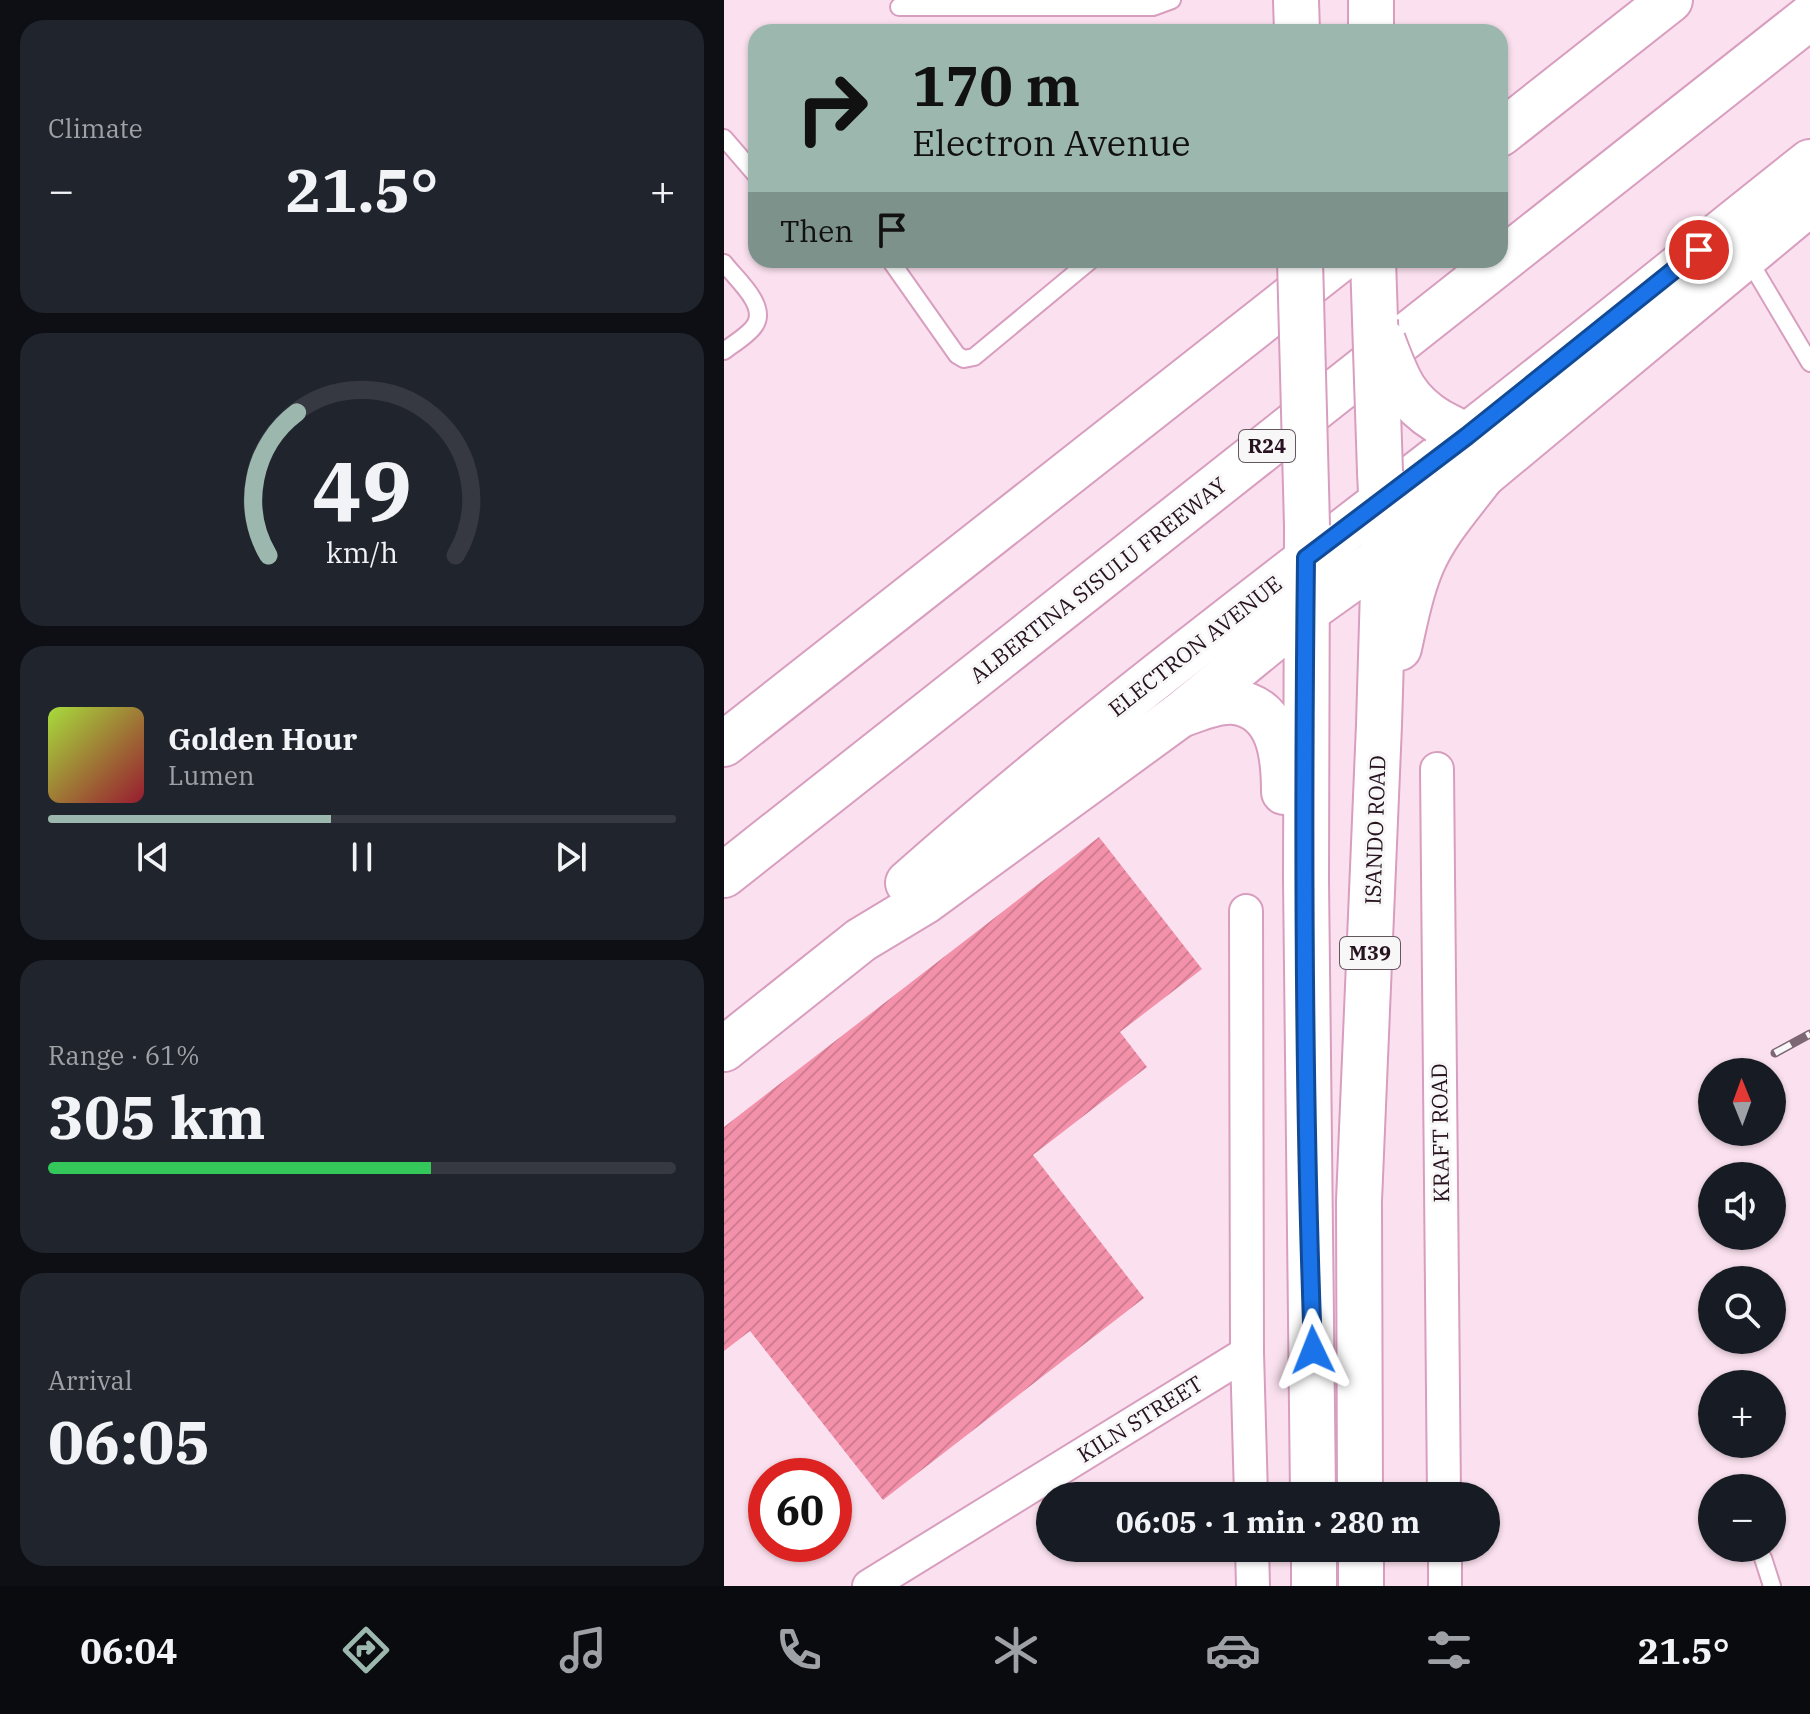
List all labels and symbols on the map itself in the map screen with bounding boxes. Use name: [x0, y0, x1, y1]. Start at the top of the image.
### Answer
pin: [1665, 216, 1733, 284]
road number: R24: [1239, 430, 1295, 462]
street label: ALBERTINA SISULU FREEWAY: [963, 470, 1232, 689]
street label: ELECTRON AVENUE: [1102, 569, 1287, 722]
street label: ISANDO ROAD: [1357, 755, 1392, 905]
road number: M39: [1340, 937, 1400, 969]
north arrow: [1698, 1058, 1786, 1146]
street label: KRAFT ROAD: [1424, 1063, 1455, 1203]
position arrow: [1271, 1308, 1355, 1392]
street label: KILN STREET: [1072, 1368, 1208, 1469]
speed limit sign: 60: [748, 1458, 852, 1562]

